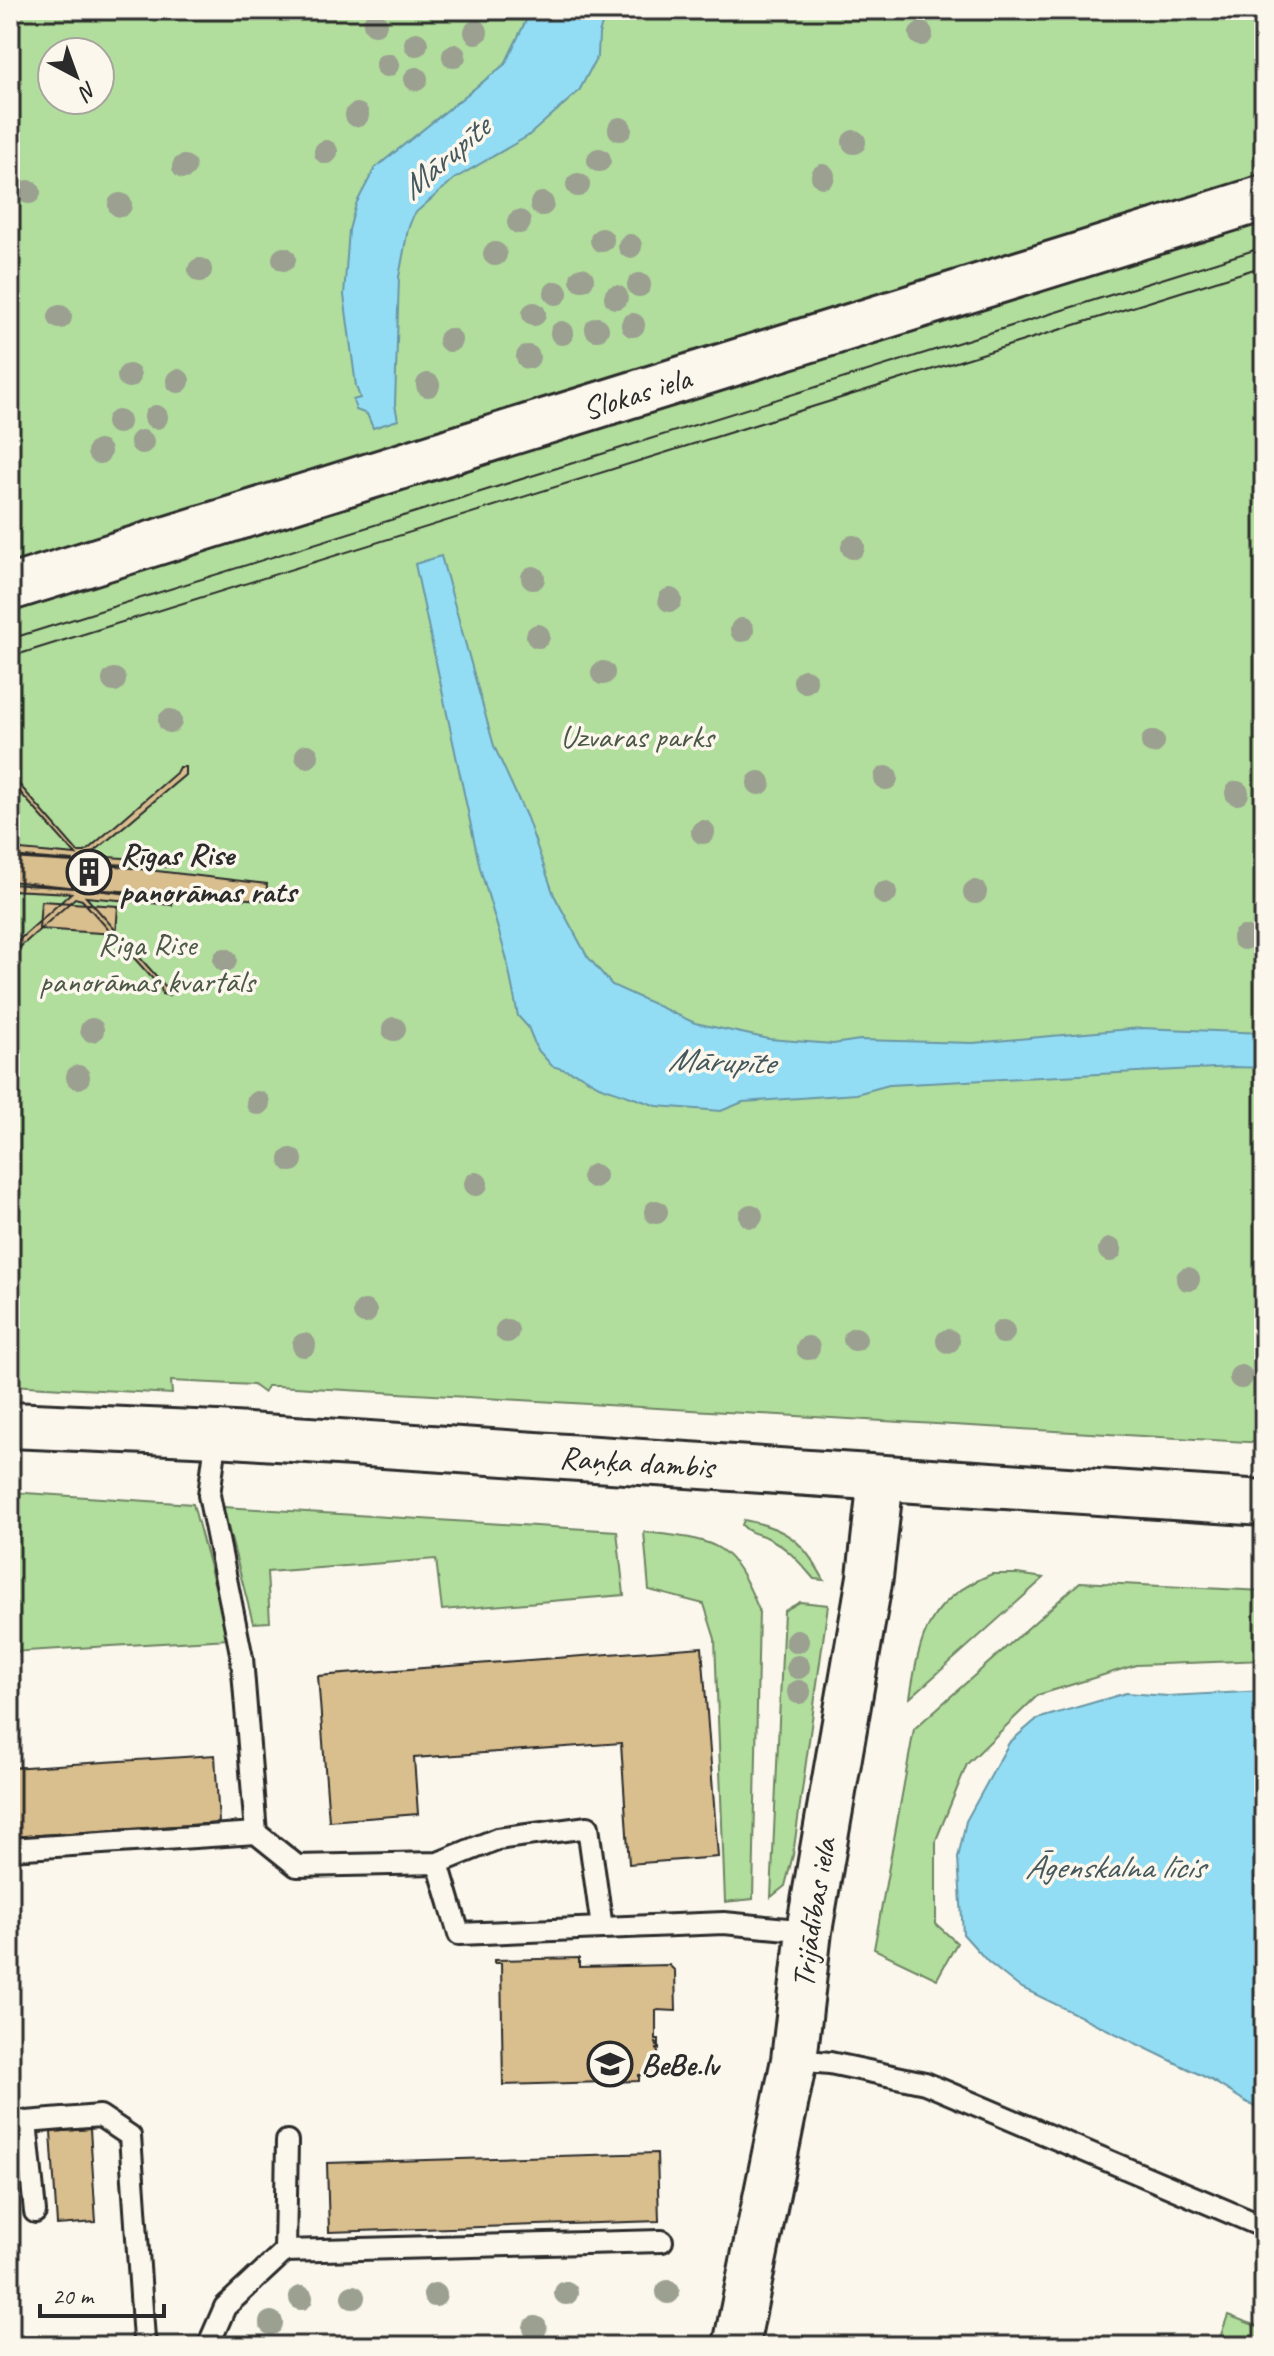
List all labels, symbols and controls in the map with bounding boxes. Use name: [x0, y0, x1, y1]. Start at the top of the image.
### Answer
north arrow: [36, 36, 116, 116]
text: N: [72, 75, 103, 108]
water label: Mārupīte: [390, 103, 502, 208]
street label: Slokas iela: [577, 357, 698, 430]
park label: Uzvaras parks: [560, 716, 716, 757]
place label: Rīgas Rise panorāmas rats: [120, 834, 300, 912]
building icon: Rīgas Rise panorāmas rats: [65, 848, 113, 896]
park label: Riga Rise panorāmas kvartāls: [39, 924, 257, 1002]
water label: Mārupīte: [667, 1037, 779, 1084]
street label: Raņķa dambis: [558, 1437, 718, 1488]
street label: Trijādības iela: [783, 1833, 846, 1990]
water label: Āgenskalna līcis: [1025, 1845, 1209, 1888]
school or university icon: BeBe.lv: [586, 2040, 634, 2088]
place label: BeBe.lv: [641, 2044, 722, 2085]
scale bar: [40, 2268, 164, 2318]
text: 20 m: [52, 2281, 95, 2311]

